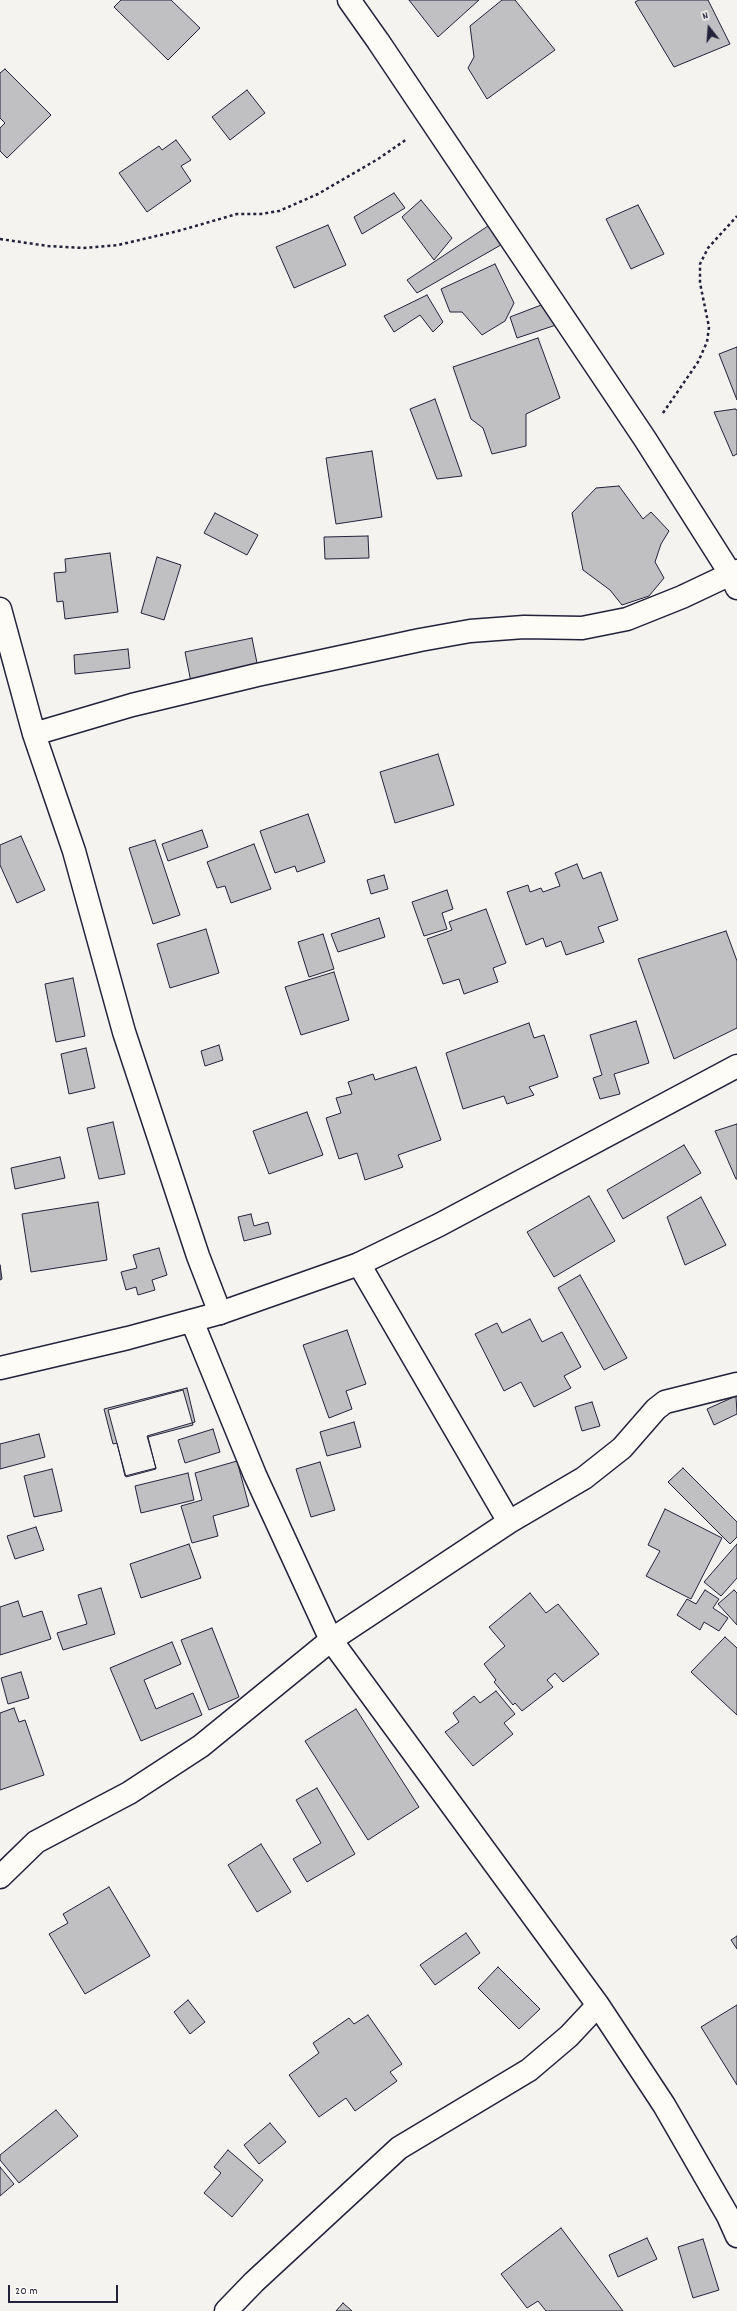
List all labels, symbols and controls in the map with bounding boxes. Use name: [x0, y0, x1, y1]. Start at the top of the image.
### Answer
north arrow: [689, 8, 729, 48]
text: N: [701, 8, 710, 25]
scale bar: [10, 2277, 120, 2303]
text: 20 m: [15, 2283, 38, 2300]

